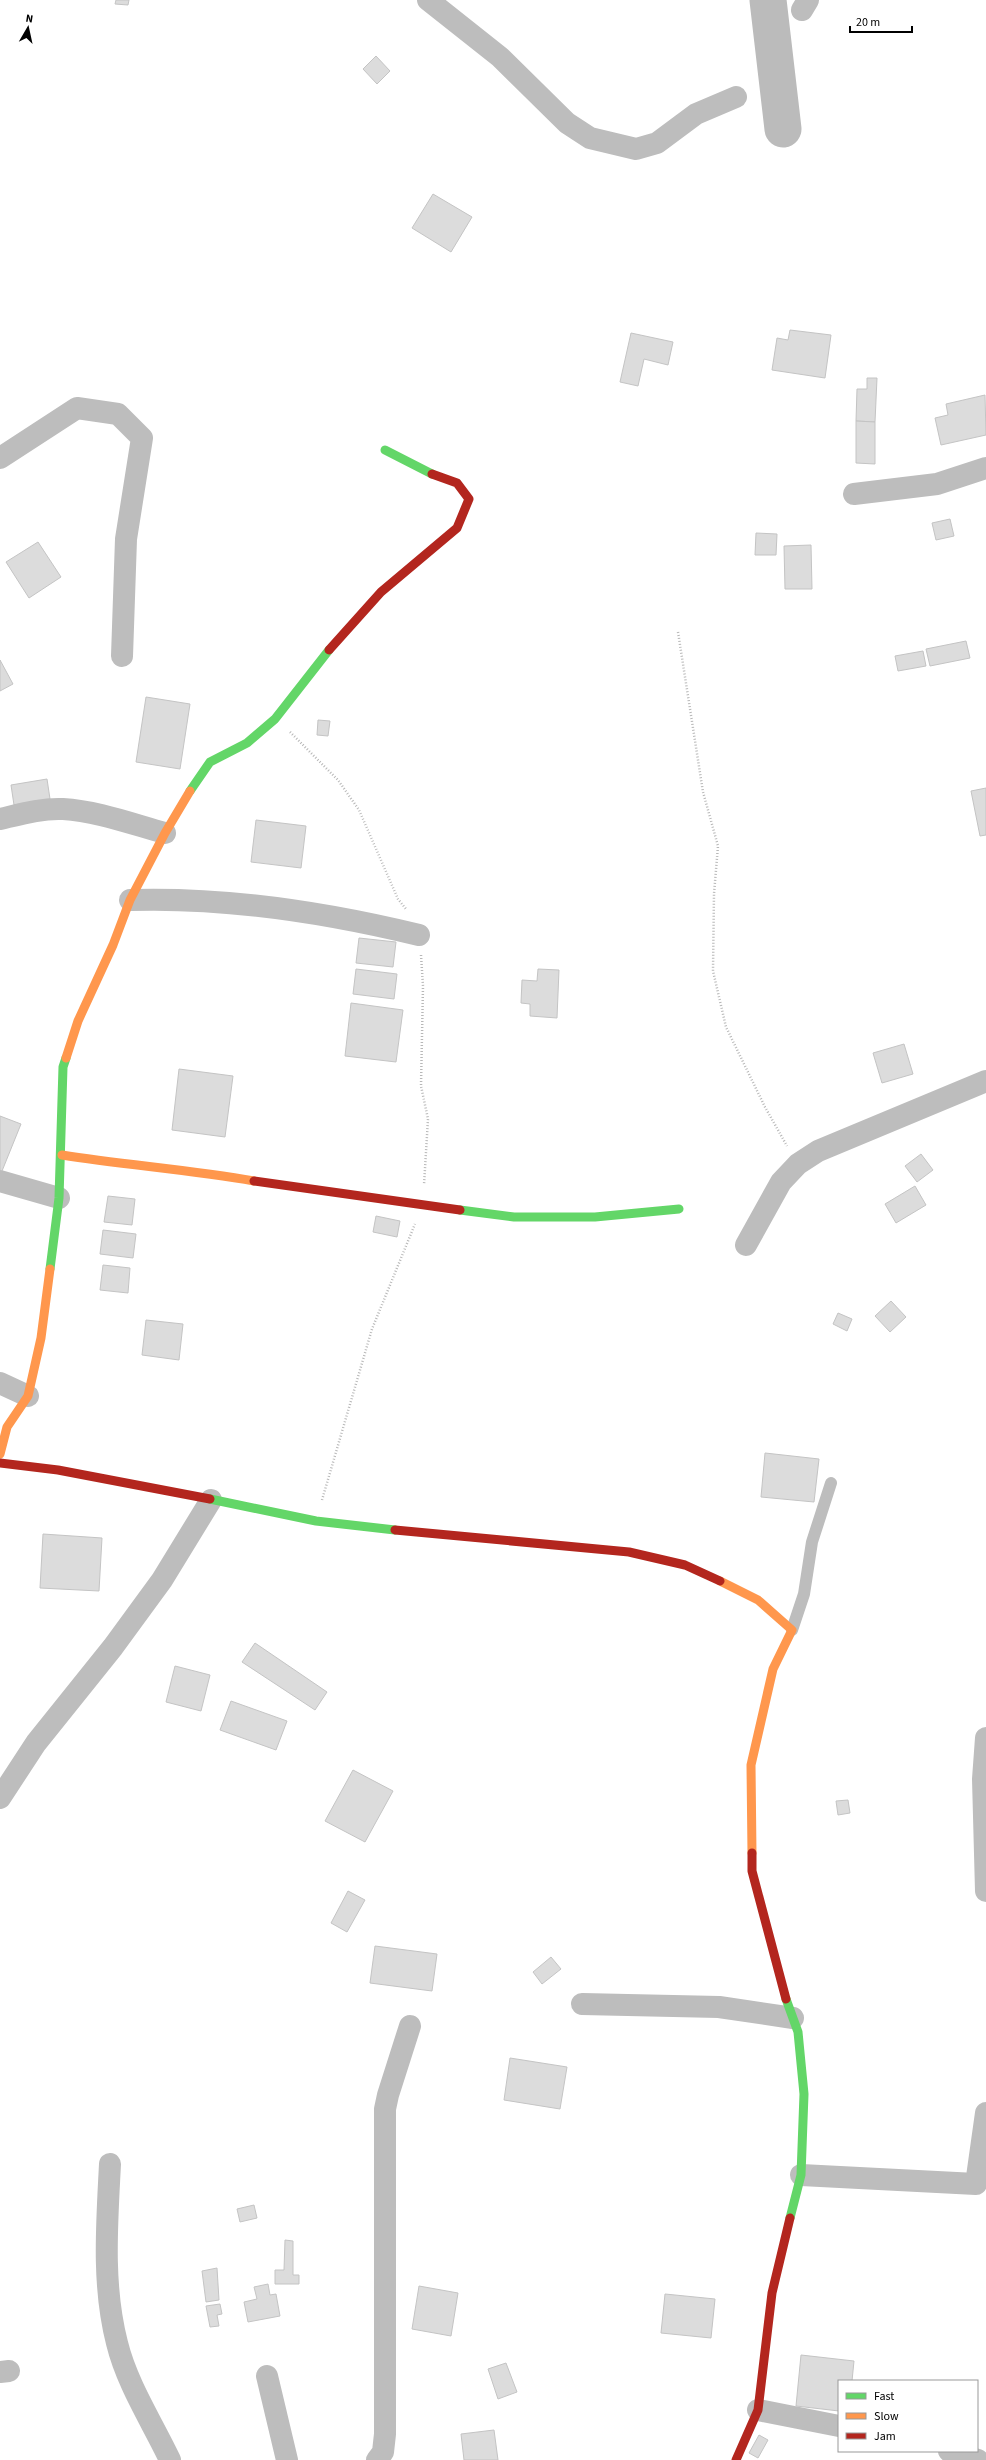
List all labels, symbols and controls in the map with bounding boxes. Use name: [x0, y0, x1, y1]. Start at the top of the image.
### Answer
north arrow: [8, 8, 48, 48]
scale bar: [850, 8, 912, 34]
text: N: [25, 11, 34, 27]
text: 20 m: [856, 14, 880, 31]
legend: [838, 2380, 978, 2452]
text: Fast: [874, 2388, 894, 2405]
text: Slow: [874, 2408, 899, 2425]
text: Jam: [874, 2428, 896, 2445]

